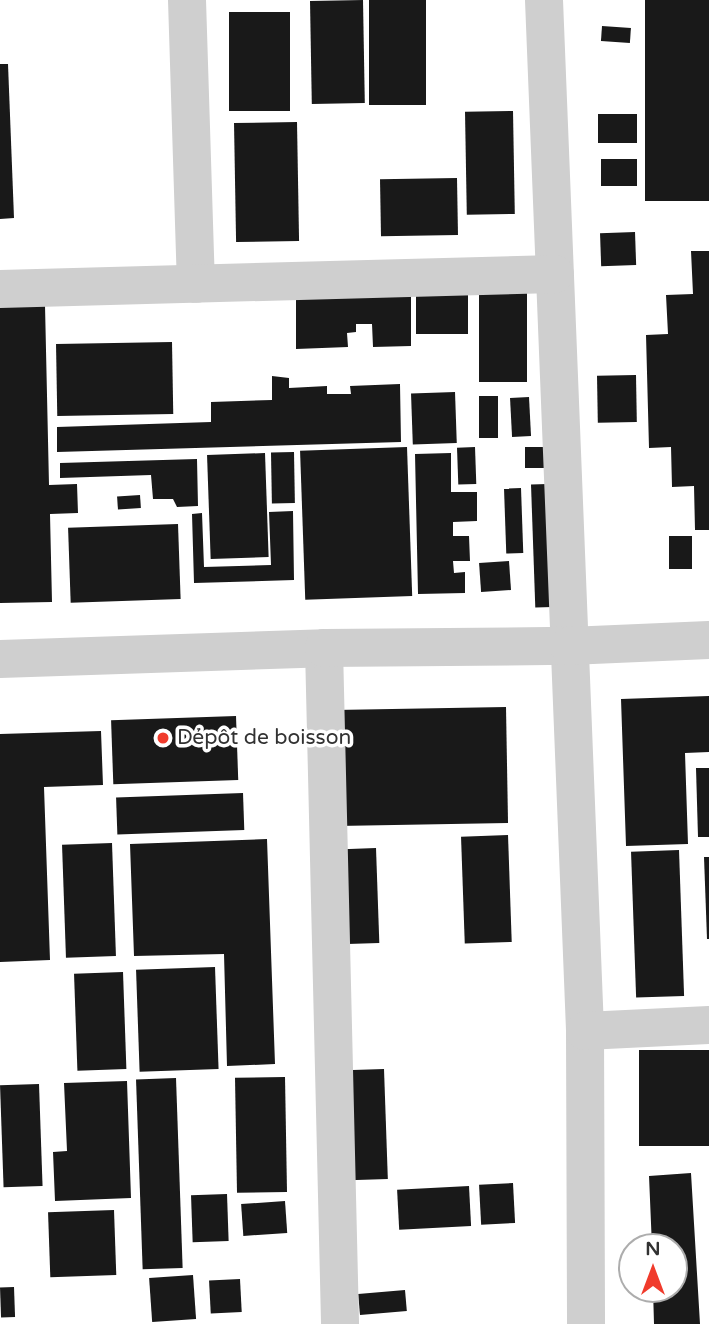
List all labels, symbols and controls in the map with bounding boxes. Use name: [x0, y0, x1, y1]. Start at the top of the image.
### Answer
place label: Dépôt de boisson: [177, 725, 351, 751]
marker: Dépôt de boisson: [155, 730, 171, 746]
north arrow: [618, 1233, 688, 1303]
text: N: [645, 1238, 661, 1260]

